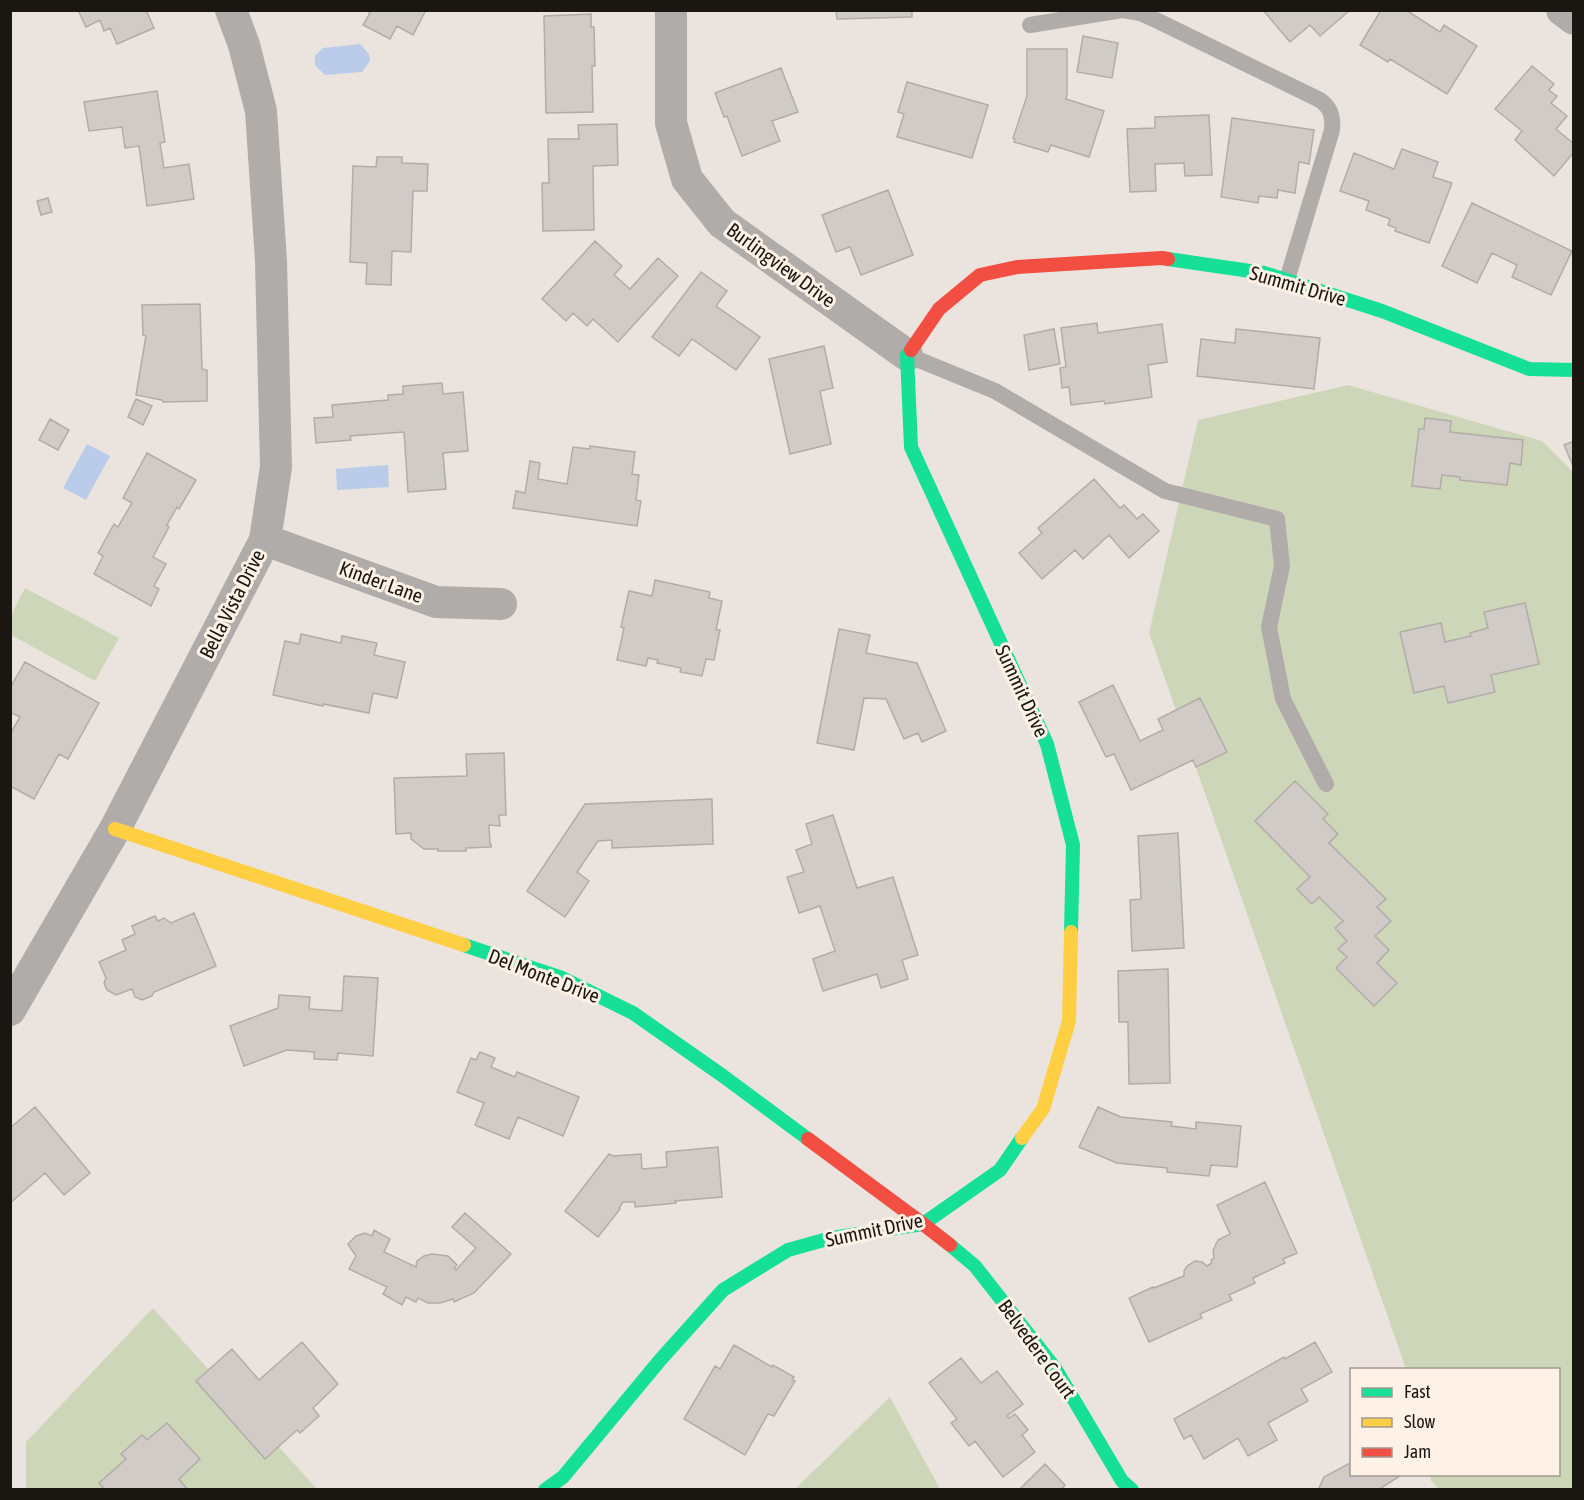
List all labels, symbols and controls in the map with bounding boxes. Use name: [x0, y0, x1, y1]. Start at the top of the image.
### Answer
street label: Burlingview Drive: [723, 218, 840, 312]
street label: Summit Drive: [1247, 261, 1349, 310]
street label: Bella Vista Drive: [194, 545, 269, 662]
street label: Kinder Lane: [336, 556, 426, 607]
street label: Summit Drive: [991, 641, 1054, 740]
street label: Del Monte Drive: [485, 944, 603, 1007]
street label: Summit Drive: [823, 1208, 925, 1251]
street label: Belvedere Court: [994, 1295, 1081, 1403]
legend: [1350, 1368, 1560, 1476]
text: Fast: [1404, 1381, 1431, 1402]
text: Slow: [1404, 1411, 1435, 1432]
text: Jam: [1404, 1441, 1431, 1462]

